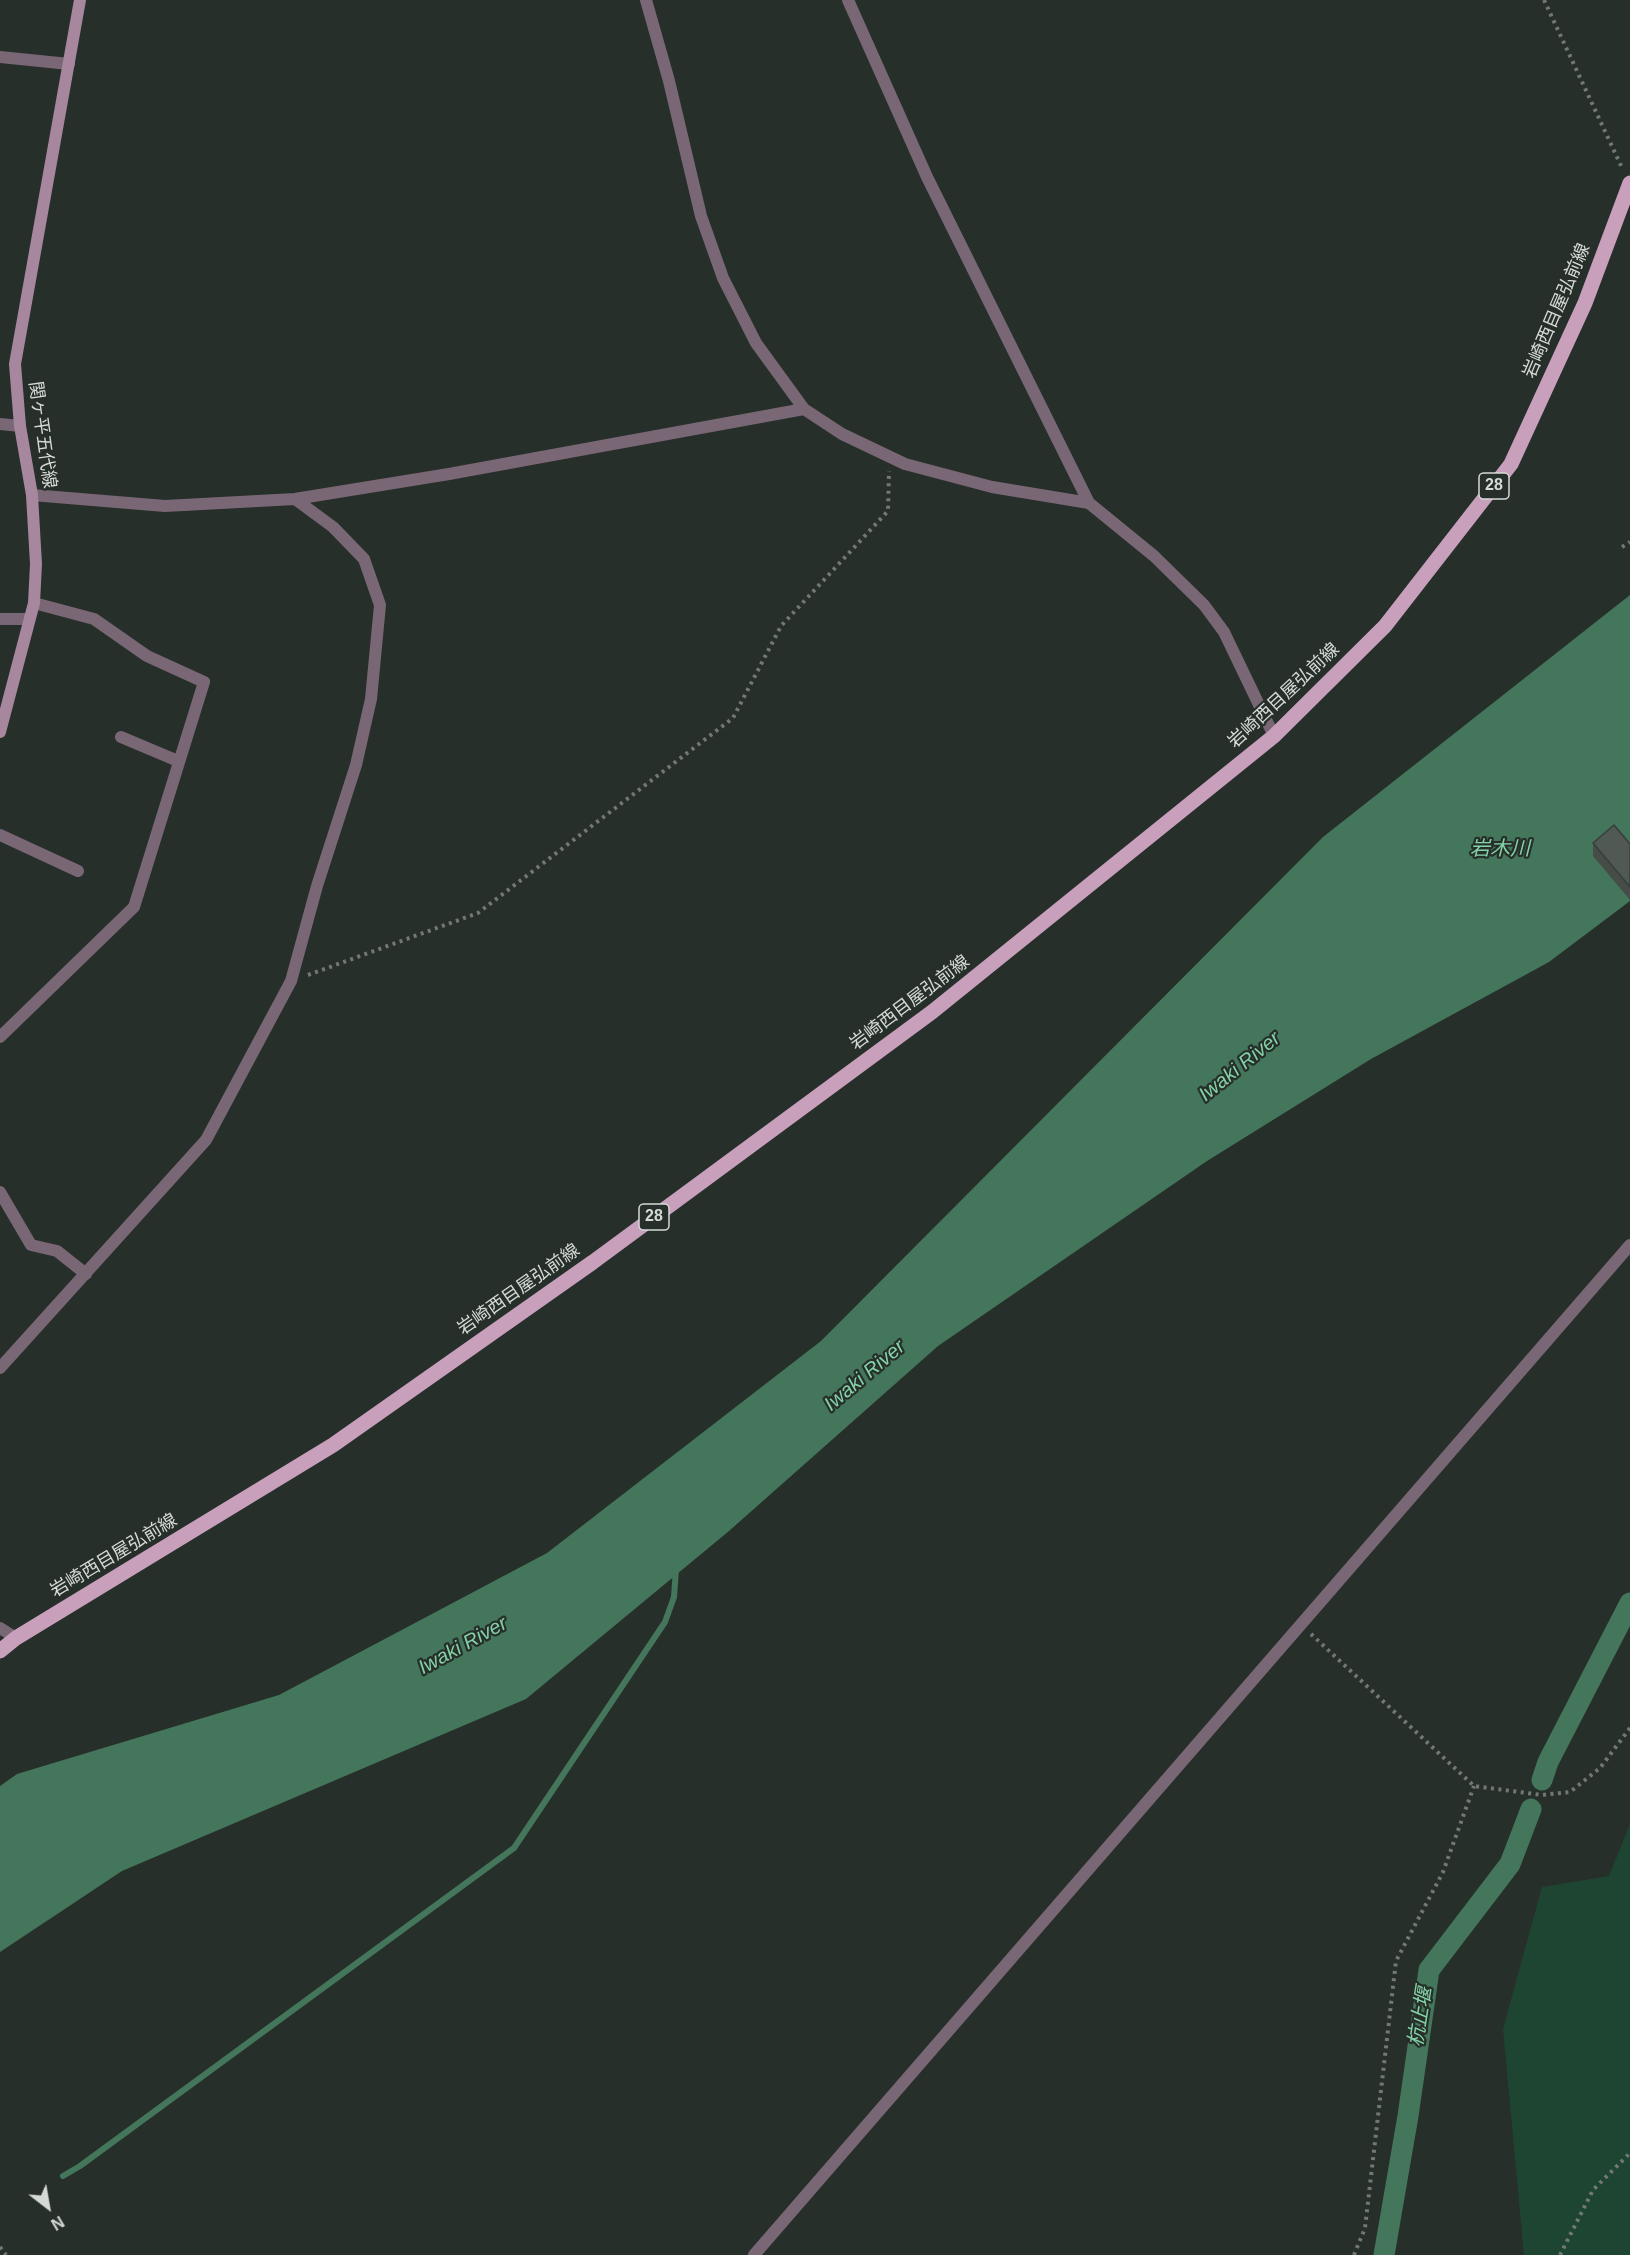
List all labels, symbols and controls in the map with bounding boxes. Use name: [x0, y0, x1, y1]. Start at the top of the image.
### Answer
street label: 岩崎西目屋弘前線: [1519, 241, 1595, 381]
street label: 関ヶ平五代線: [24, 380, 60, 490]
road number: 28: [1479, 473, 1509, 499]
street label: 岩崎西目屋弘前線: [1224, 639, 1344, 753]
water label: 岩木川: [1470, 837, 1530, 861]
street label: 岩崎西目屋弘前線: [846, 951, 974, 1055]
water label: Iwaki River: [1194, 1027, 1286, 1107]
road number: 28: [639, 1204, 669, 1230]
street label: 岩崎西目屋弘前線: [454, 1240, 584, 1340]
water label: Iwaki River: [820, 1335, 910, 1417]
street label: 岩崎西目屋弘前線: [47, 1510, 181, 1602]
water label: Iwaki River: [414, 1612, 512, 1680]
water label: 杭止堰: [1404, 1985, 1438, 2049]
north arrow: [18, 2177, 78, 2237]
text: N: [48, 2213, 67, 2233]

